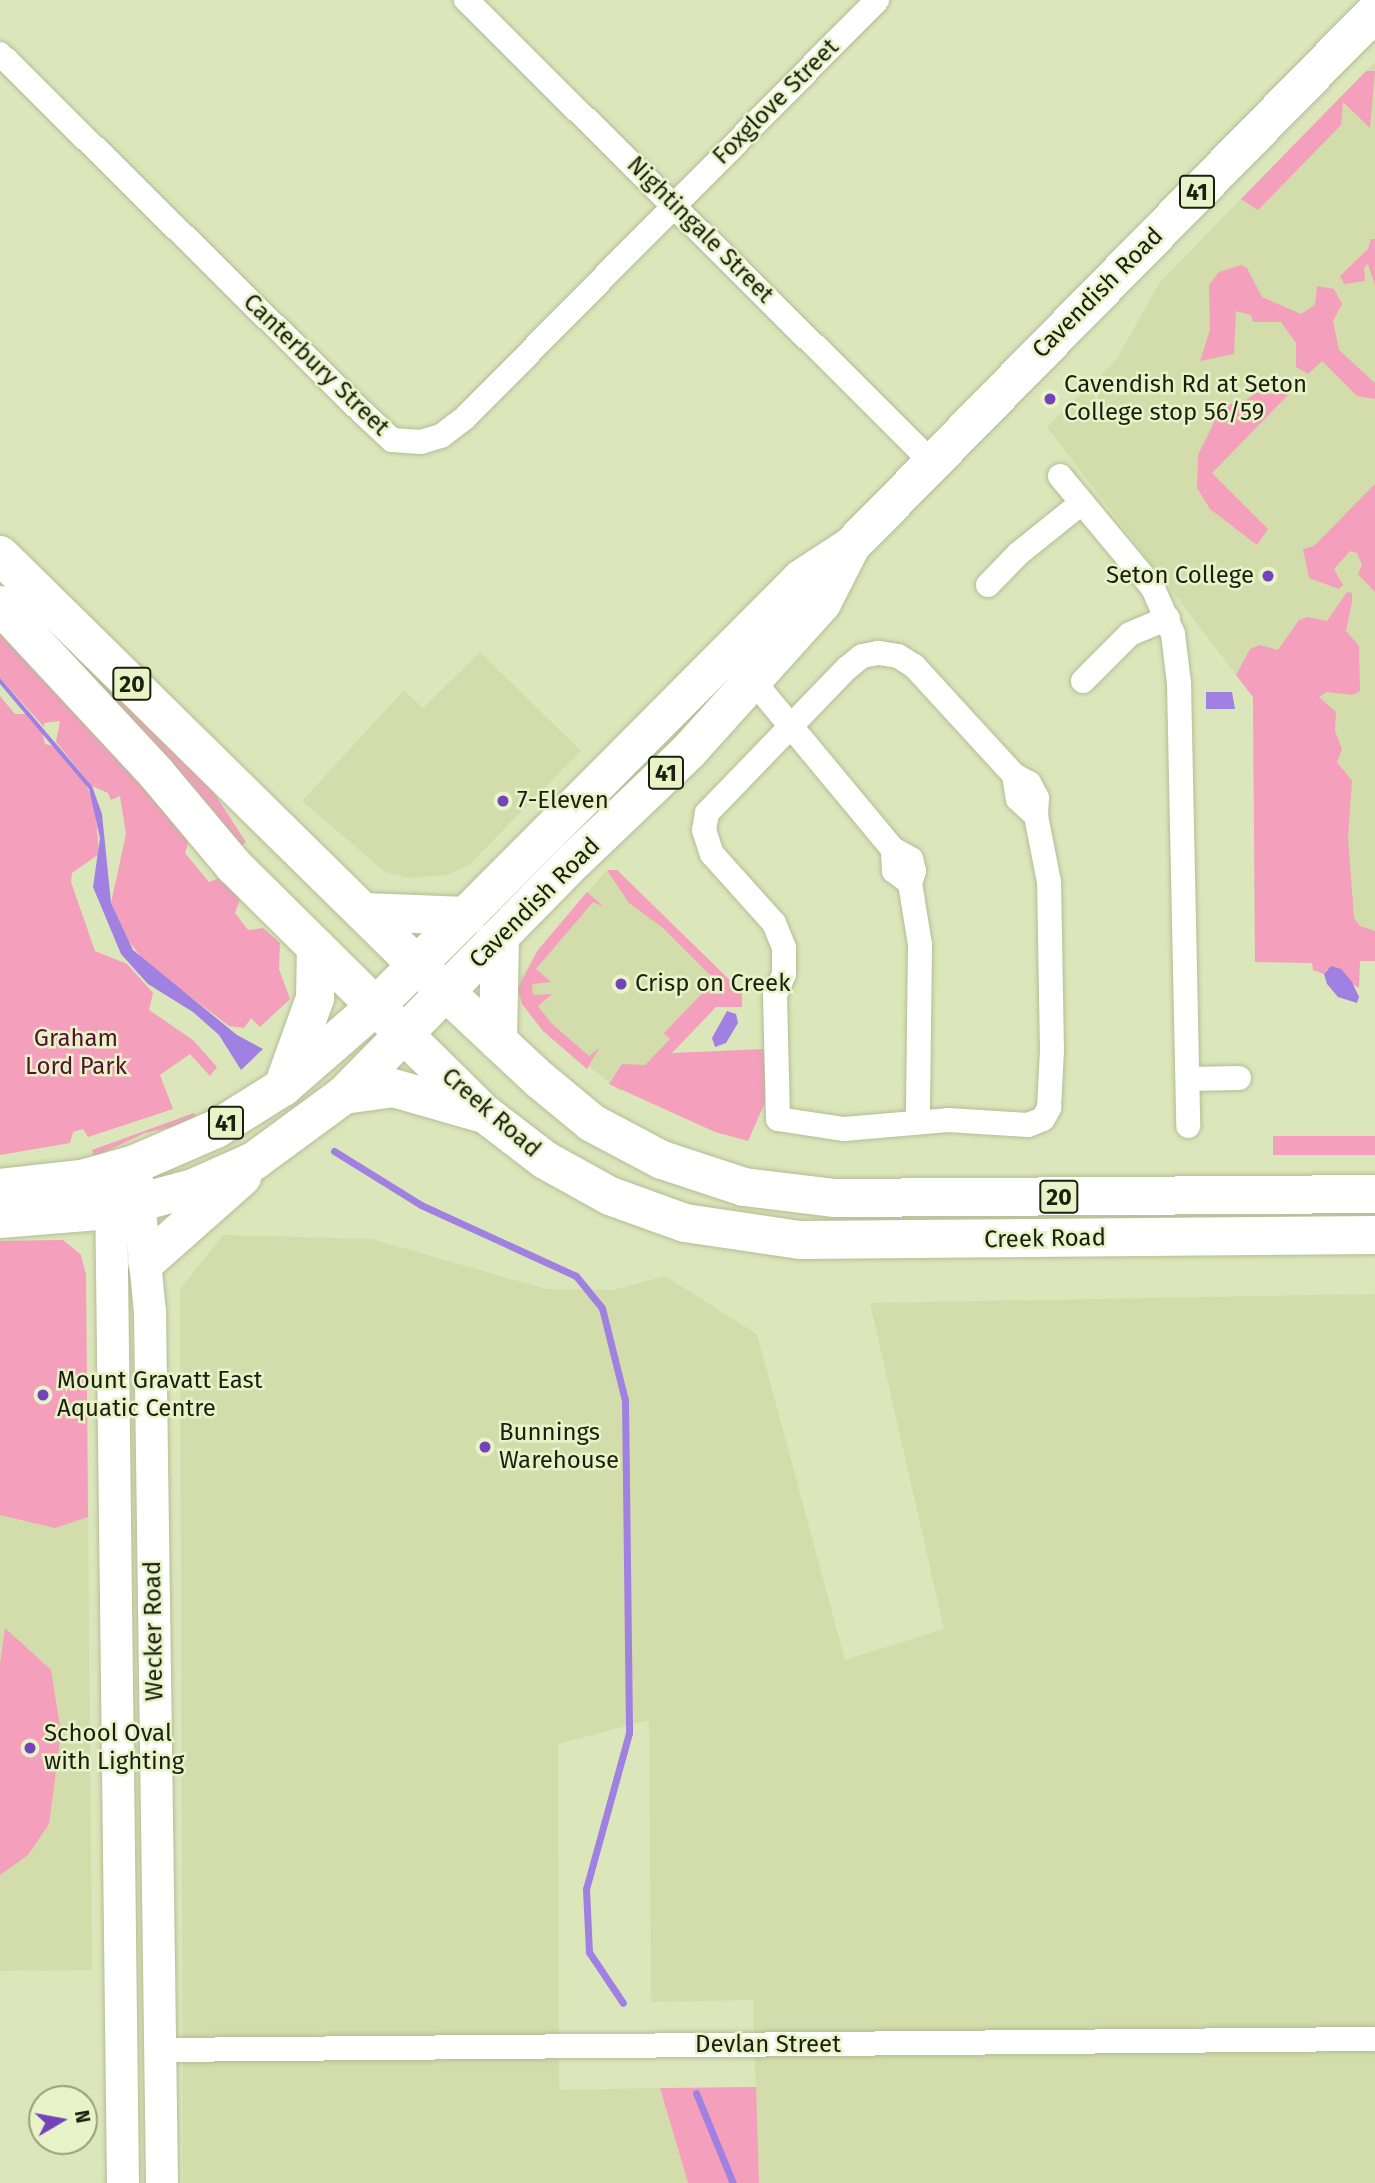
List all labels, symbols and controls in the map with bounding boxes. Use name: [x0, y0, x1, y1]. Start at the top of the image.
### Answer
street label: Foxglove Street: [707, 33, 845, 171]
street label: Nightingale Street: [621, 151, 779, 309]
road number: 41: [1178, 172, 1216, 211]
street label: Cavendish Road: [1027, 222, 1169, 364]
street label: Canterbury Street: [237, 288, 395, 442]
place label: Cavendish Rd at Seton College stop 56/59: [1064, 371, 1307, 427]
marker: Cavendish Rd at Seton College stop 56/59: [1042, 391, 1058, 407]
place label: Seton College: [1106, 562, 1254, 590]
marker: Seton College: [1260, 568, 1276, 584]
road number: 20: [111, 664, 153, 704]
road number: 41: [647, 754, 685, 792]
place label: 7-Eleven: [517, 787, 609, 815]
marker: 7-Eleven: [495, 793, 511, 809]
street label: Cavendish Road: [464, 832, 606, 974]
place label: Crisp on Creek: [635, 970, 790, 998]
marker: Crisp on Creek: [613, 976, 629, 992]
park label: Graham Lord Park: [25, 1025, 127, 1081]
street label: Creek Road: [436, 1062, 546, 1164]
road number: 41: [207, 1104, 245, 1142]
road number: 20: [1038, 1178, 1080, 1216]
street label: Creek Road: [984, 1224, 1106, 1254]
place label: Mount Gravatt East Aquatic Centre: [57, 1367, 262, 1423]
marker: Mount Gravatt East Aquatic Centre: [35, 1387, 51, 1403]
place label: Bunnings Warehouse: [499, 1419, 619, 1475]
marker: Bunnings Warehouse: [477, 1439, 493, 1455]
street label: Wecker Road: [138, 1561, 170, 1701]
place label: School Oval with Lighting: [44, 1720, 184, 1776]
marker: School Oval with Lighting: [22, 1740, 38, 1756]
street label: Devlan Street: [695, 2031, 841, 2059]
north arrow: [28, 2085, 98, 2155]
text: N: [70, 2108, 95, 2125]

